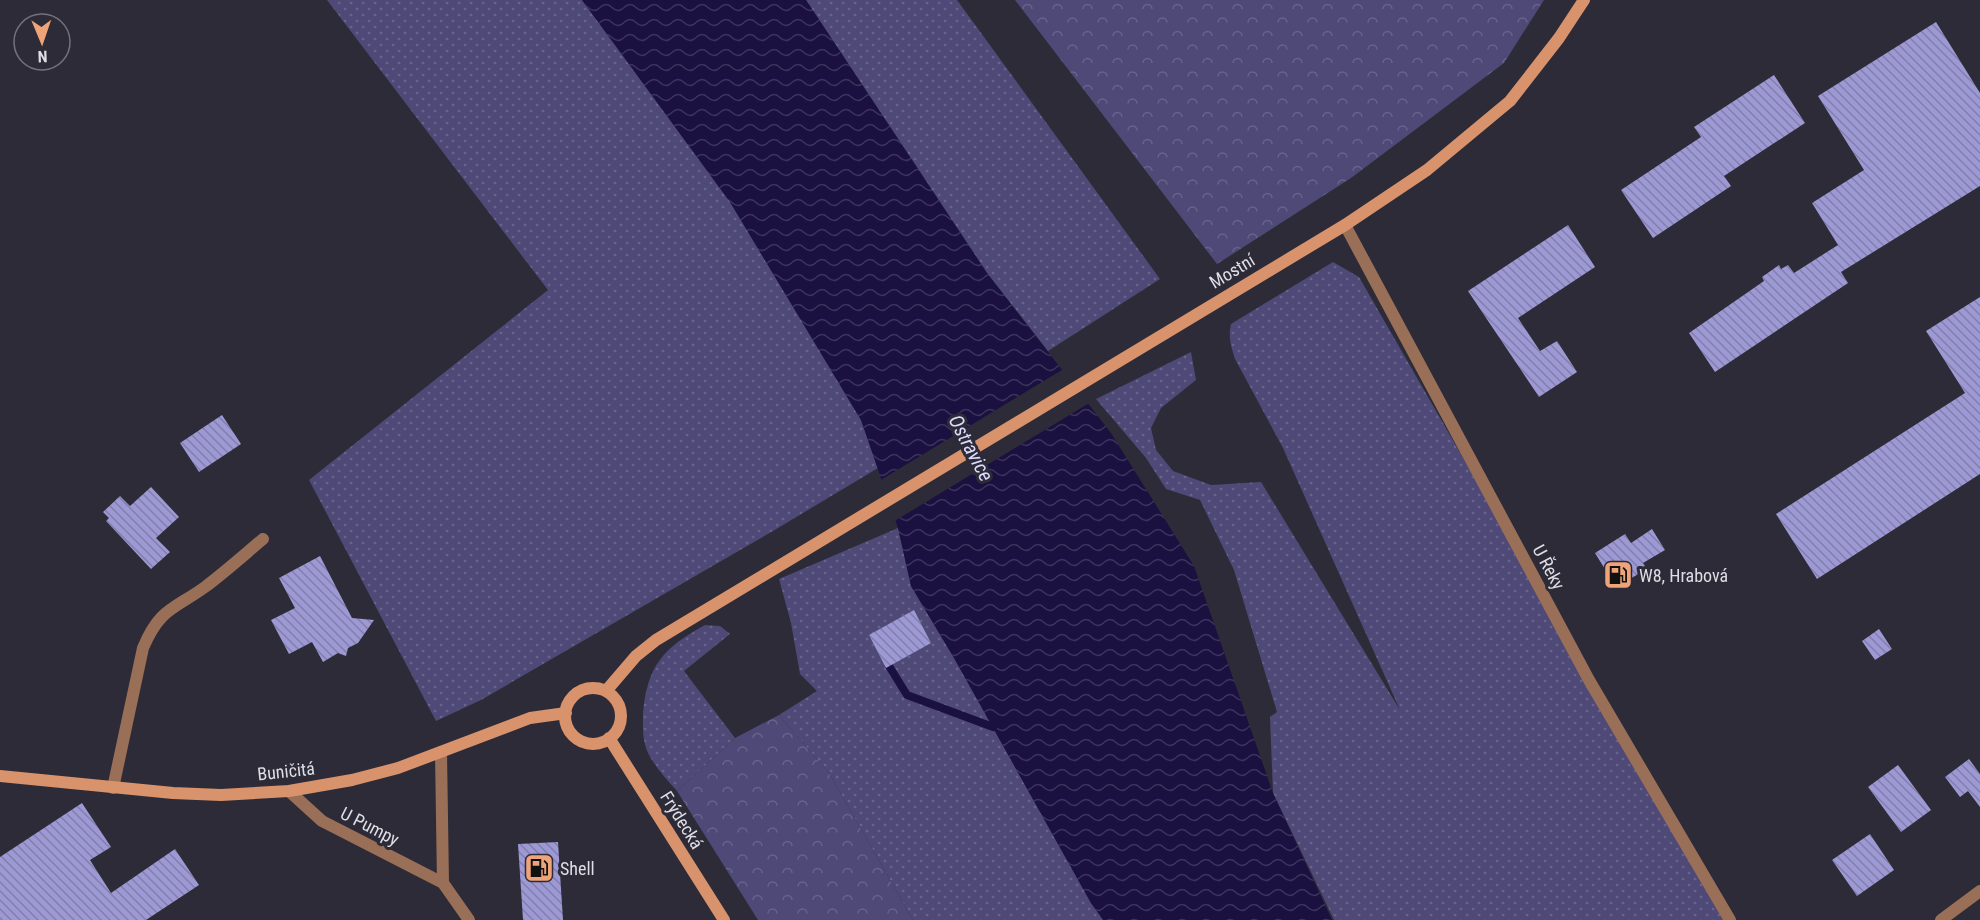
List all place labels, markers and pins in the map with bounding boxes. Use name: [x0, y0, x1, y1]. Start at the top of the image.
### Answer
fuel station icon: W8, Hrabová: [1602, 559, 1634, 591]
place label: W8, Hrabová: [1639, 565, 1728, 586]
fuel station icon: Shell: [523, 852, 555, 884]
place label: Shell: [560, 858, 595, 879]

